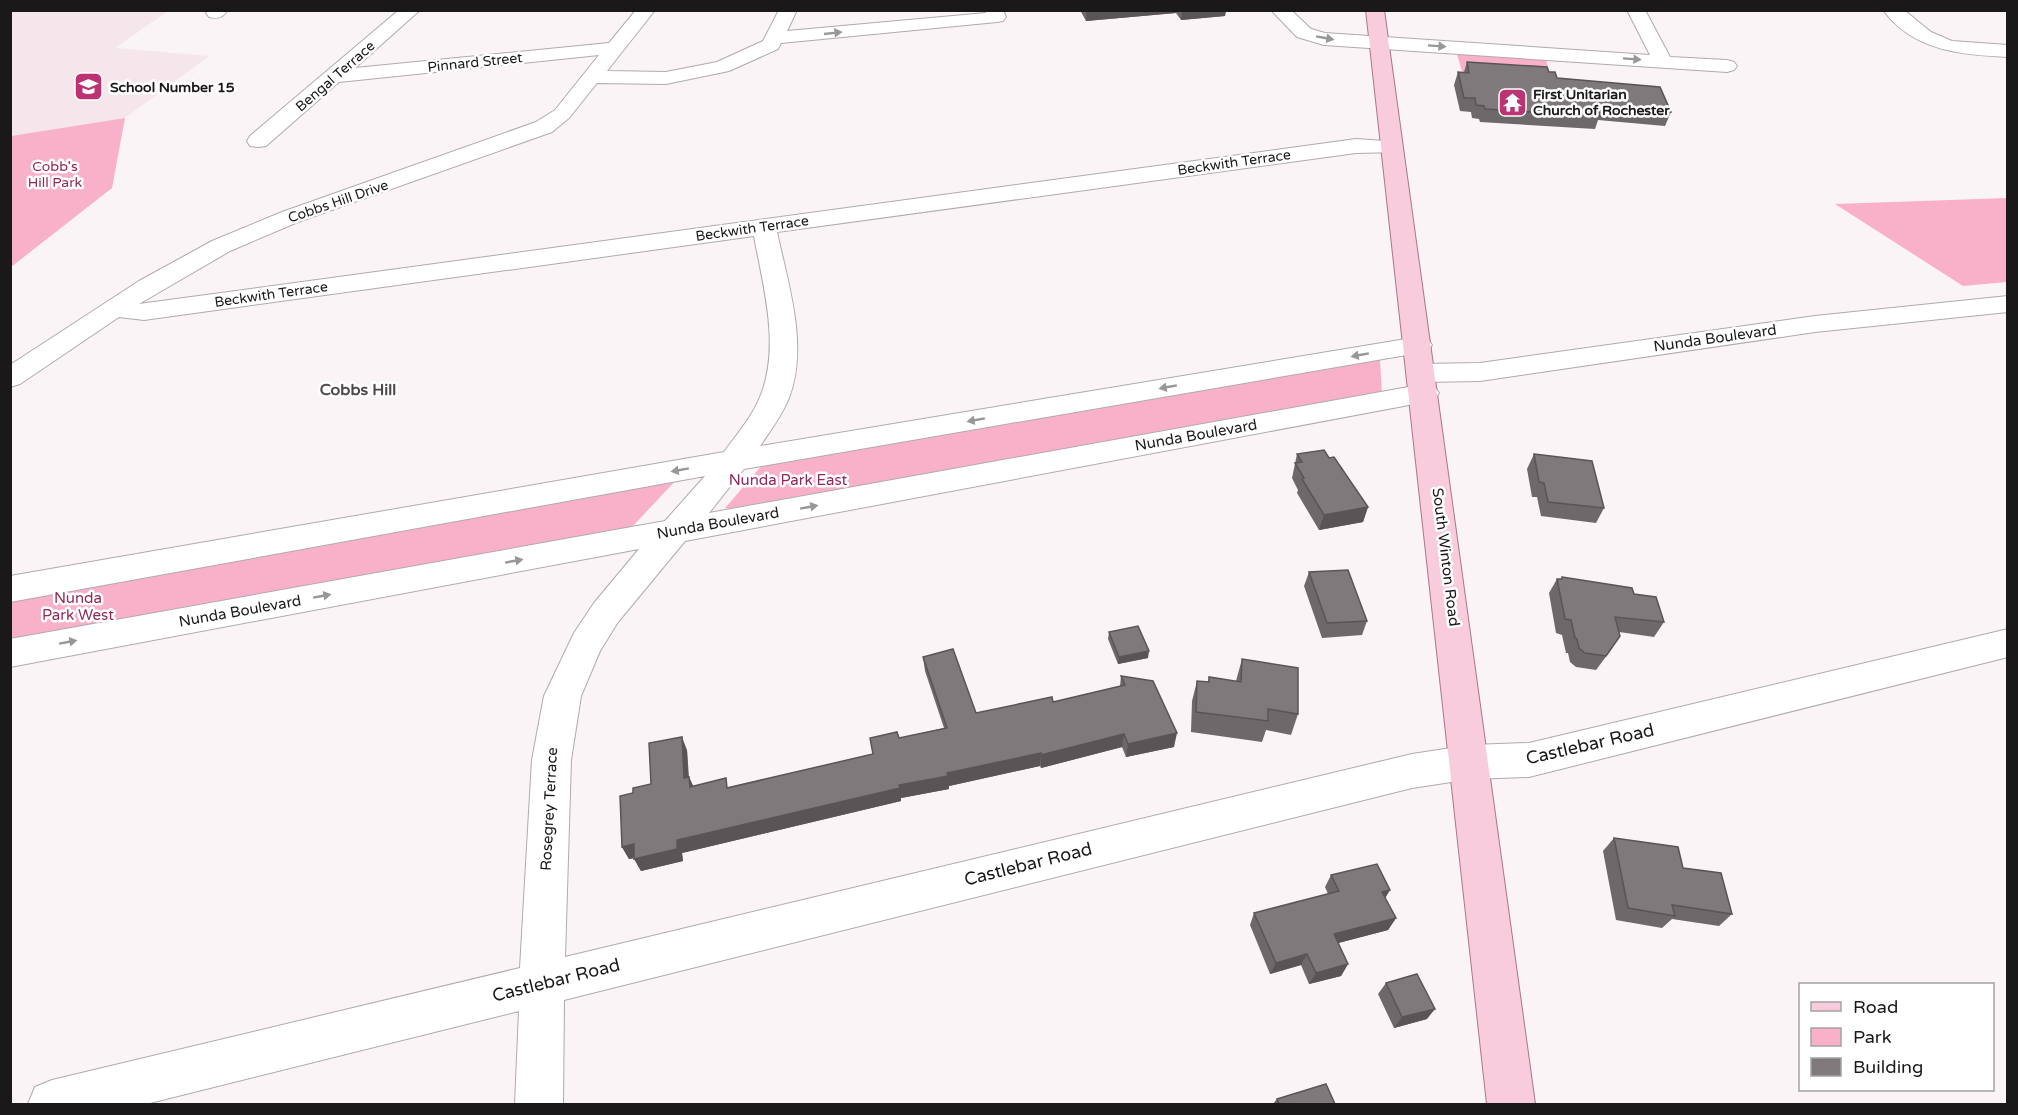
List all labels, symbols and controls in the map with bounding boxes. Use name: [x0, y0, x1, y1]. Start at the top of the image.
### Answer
one-way arrow: [824, 28, 843, 38]
one-way arrow: [1316, 33, 1335, 42]
street label: Bengal Terrace: [292, 37, 378, 115]
one-way arrow: [1428, 41, 1447, 51]
street label: Pinnard Street: [427, 49, 524, 76]
one-way arrow: [1622, 55, 1641, 64]
school or university icon: School Number 15: [73, 71, 105, 103]
place label: School Number 15: [110, 79, 235, 96]
temple icon: First Unitarian Church of Rochester: [1496, 86, 1528, 118]
place label: First Unitarian Church of Rochester: [1533, 86, 1670, 119]
street label: Beckwith Terrace: [1176, 146, 1292, 179]
park label: Cobb's Hill Park: [28, 158, 83, 191]
street label: Cobbs Hill Drive: [286, 176, 391, 227]
street label: Beckwith Terrace: [694, 212, 810, 245]
street label: Beckwith Terrace: [213, 278, 329, 311]
street label: Nunda Boulevard: [1652, 320, 1778, 356]
one-way arrow: [1351, 350, 1370, 359]
district label: Cobbs Hill: [320, 380, 396, 400]
one-way arrow: [1158, 383, 1177, 392]
one-way arrow: [966, 415, 985, 424]
street label: Nunda Boulevard: [1133, 415, 1259, 455]
one-way arrow: [670, 465, 689, 474]
park label: Nunda Park East: [729, 471, 848, 489]
street label: South Winton Road: [1429, 487, 1463, 627]
one-way arrow: [799, 502, 818, 511]
street label: Nunda Boulevard: [655, 503, 781, 543]
one-way arrow: [504, 556, 523, 565]
park label: Nunda Park West: [42, 589, 114, 624]
street label: Nunda Boulevard: [177, 591, 303, 631]
one-way arrow: [313, 591, 332, 600]
one-way arrow: [59, 637, 78, 646]
street label: Castlebar Road: [1524, 719, 1656, 769]
street label: Rosegrey Terrace: [537, 747, 561, 871]
street label: Castlebar Road: [962, 837, 1094, 891]
street label: Castlebar Road: [490, 953, 622, 1007]
legend: [1799, 983, 1994, 1091]
text: Road: [1853, 996, 1898, 1018]
text: Park: [1853, 1026, 1892, 1048]
text: Building: [1853, 1056, 1923, 1078]

